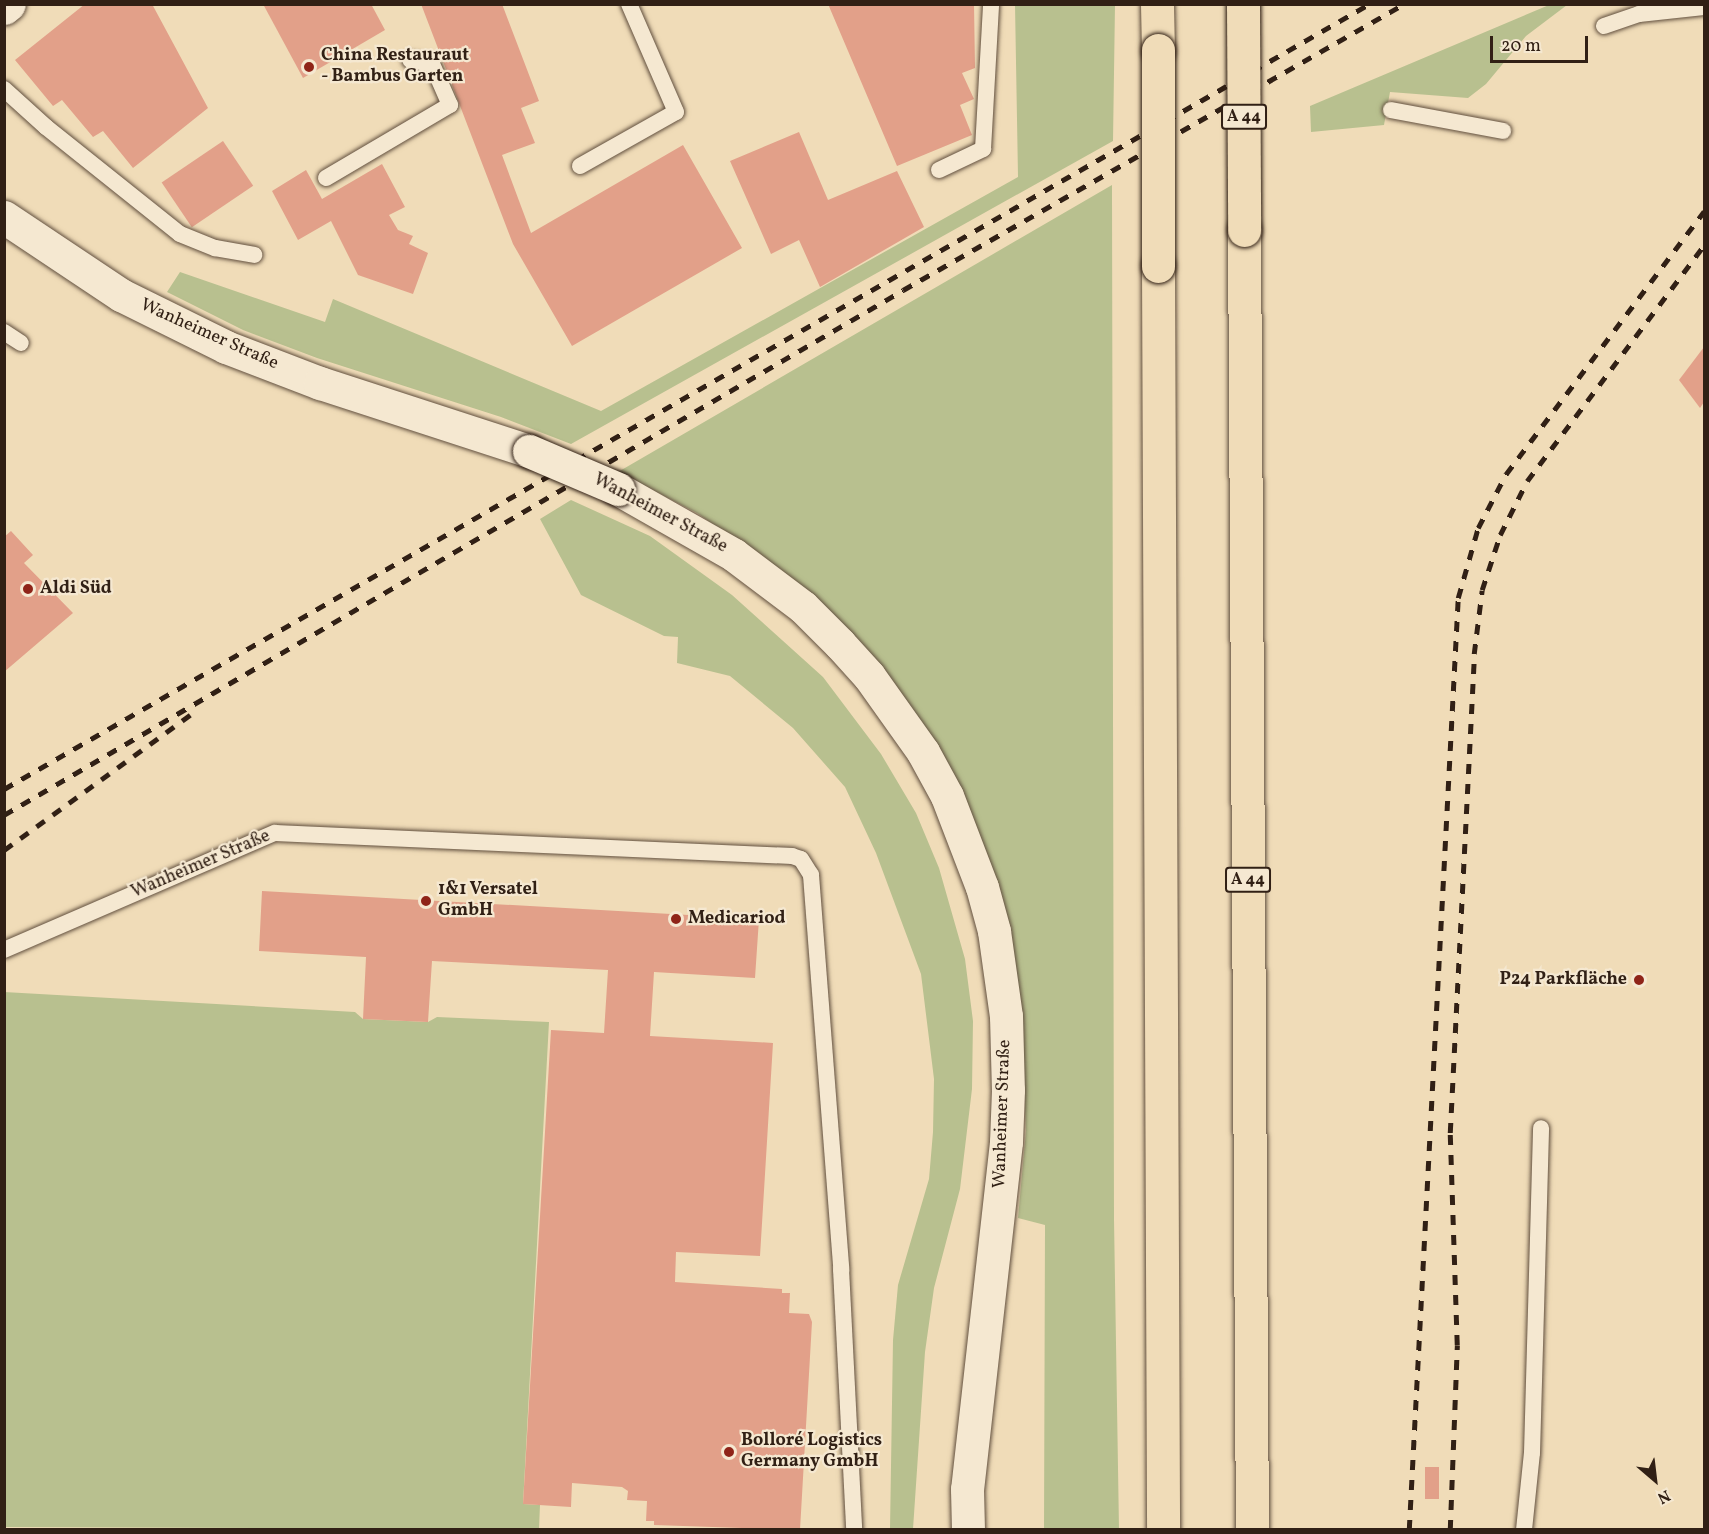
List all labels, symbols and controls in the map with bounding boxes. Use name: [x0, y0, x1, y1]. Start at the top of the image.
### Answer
scale bar: [1493, 24, 1590, 62]
text: 20 m: [1501, 34, 1541, 59]
place label: China Restauraut - Bambus Garten: [321, 46, 469, 88]
marker: China Restauraut - Bambus Garten: [302, 60, 316, 74]
road number: A 44: [1220, 104, 1268, 130]
street label: Wanheimer Straße: [137, 295, 281, 375]
street label: Wanheimer Straße: [589, 470, 731, 558]
place label: Aldi Süd: [40, 578, 112, 600]
marker: Aldi Süd: [21, 582, 35, 596]
street label: Wanheimer Straße: [128, 826, 274, 904]
road number: A 44: [1224, 867, 1272, 893]
place label: 1&1 Versatel GmbH: [438, 880, 538, 922]
marker: 1&1 Versatel GmbH: [419, 894, 433, 908]
place label: Medicariod: [688, 908, 785, 930]
marker: Medicariod: [669, 912, 683, 926]
place label: P24 Parkfläche: [1500, 969, 1627, 991]
marker: P24 Parkfläche: [1632, 973, 1646, 987]
street label: Wanheimer Straße: [990, 1039, 1016, 1189]
place label: Bolloré Logistics Germany GmbH: [741, 1431, 882, 1474]
marker: Bolloré Logistics Germany GmbH: [722, 1445, 736, 1459]
north arrow: [1625, 1450, 1685, 1510]
text: N: [1653, 1483, 1674, 1508]

